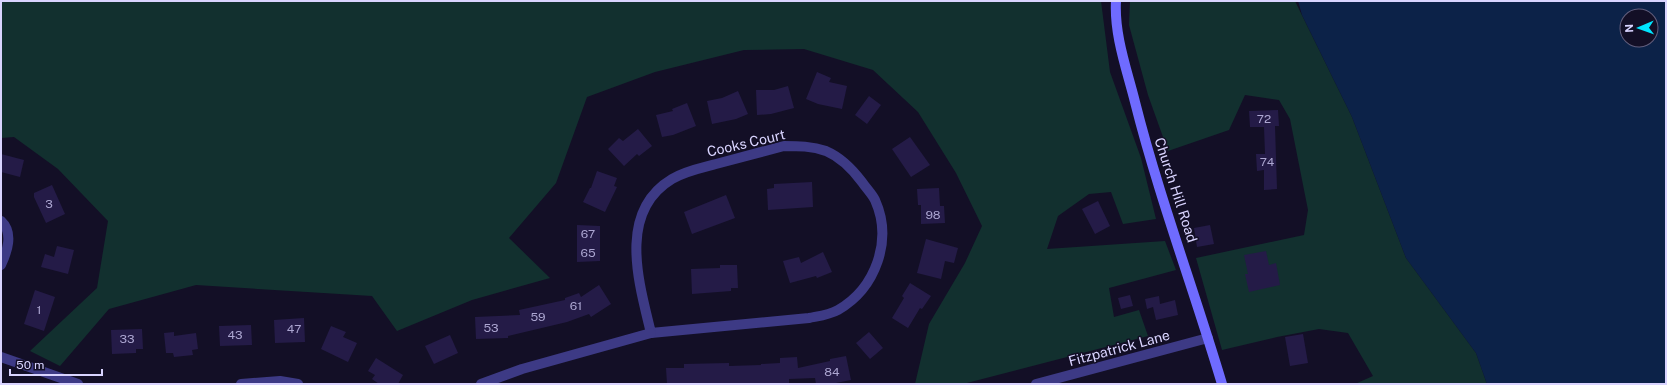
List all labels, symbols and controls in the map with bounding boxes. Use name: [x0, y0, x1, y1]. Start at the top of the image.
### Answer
north arrow: [1619, 8, 1659, 48]
text: N: [1623, 24, 1635, 33]
house number: 72: [1257, 112, 1271, 126]
street label: Cooks Court: [705, 126, 787, 160]
street label: Church Hill Road: [1151, 136, 1201, 244]
house number: 74: [1260, 155, 1275, 169]
house number: 3: [45, 197, 53, 211]
house number: 98: [925, 208, 941, 222]
house number: 67: [581, 227, 595, 241]
house number: 65: [580, 246, 596, 260]
house number: 61: [570, 299, 582, 313]
house number: 1: [37, 303, 41, 317]
house number: 59: [530, 310, 546, 324]
house number: 53: [483, 321, 499, 335]
house number: 47: [287, 322, 301, 336]
street label: Fitzpatrick Lane: [1067, 327, 1172, 369]
house number: 43: [227, 328, 243, 342]
house number: 33: [119, 332, 135, 346]
scale bar: [10, 351, 102, 377]
text: 50 m: [16, 358, 44, 372]
house number: 84: [824, 365, 840, 379]

